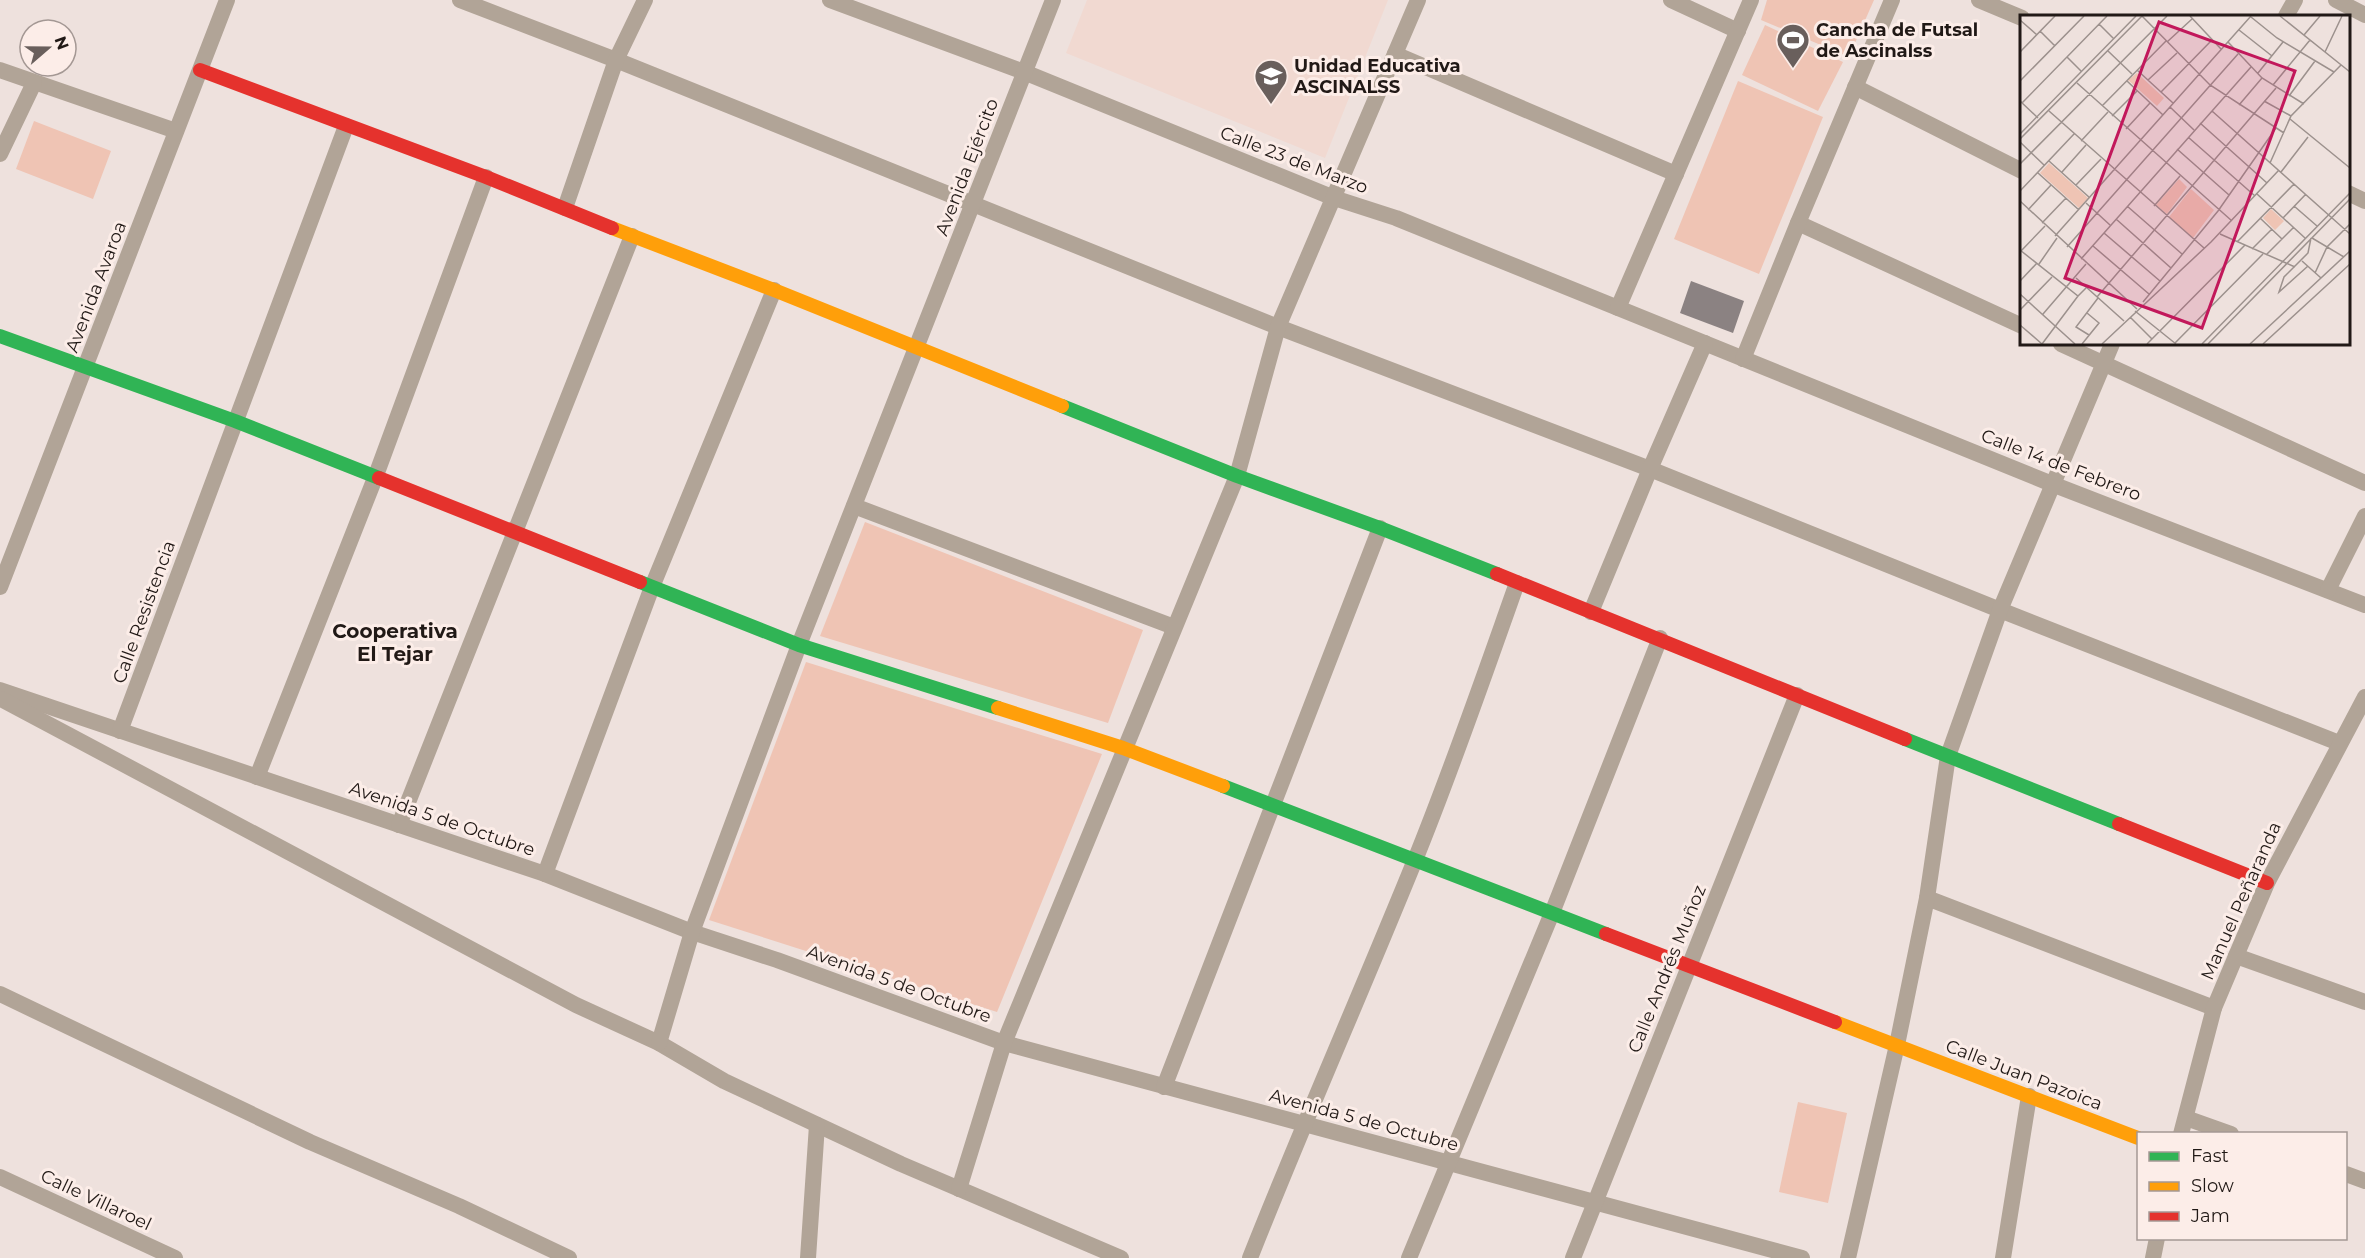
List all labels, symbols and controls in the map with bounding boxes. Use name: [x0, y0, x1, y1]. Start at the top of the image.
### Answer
inset map: [2020, 15, 2350, 345]
north arrow: [18, 18, 78, 78]
place label: Cancha de Futsal de Ascinalss: [1816, 19, 1978, 62]
sports icon: Cancha de Futsal de Ascinalss: [1775, 22, 1811, 69]
text: N: [50, 34, 73, 52]
place label: Unidad Educativa ASCINALSS: [1293, 55, 1461, 98]
school or university icon: Unidad Educativa ASCINALSS: [1253, 58, 1289, 105]
street label: Avenida Ejército: [931, 95, 1003, 239]
street label: Calle 23 de Marzo: [1217, 122, 1371, 198]
street label: Avenida Avaroa: [61, 218, 131, 356]
street label: Calle 14 de Febrero: [1978, 424, 2144, 506]
street label: Calle Resistencia: [108, 538, 180, 686]
district label: Cooperativa El Tejar: [332, 619, 458, 666]
street label: Avenida 5 de Octubre: [346, 777, 538, 861]
street label: Manuel Peñaranda: [2196, 818, 2286, 984]
street label: Calle Andrés Muñoz: [1623, 882, 1711, 1056]
street label: Avenida 5 de Octubre: [804, 940, 994, 1028]
street label: Calle Juan Pazoica: [1942, 1035, 2106, 1115]
street label: Avenida 5 de Octubre: [1267, 1084, 1461, 1156]
legend: [2137, 1132, 2347, 1240]
text: Fast: [2191, 1145, 2229, 1167]
street label: Calle Villaroel: [37, 1165, 155, 1235]
text: Slow: [2191, 1175, 2234, 1197]
text: Jam: [2190, 1205, 2230, 1227]

